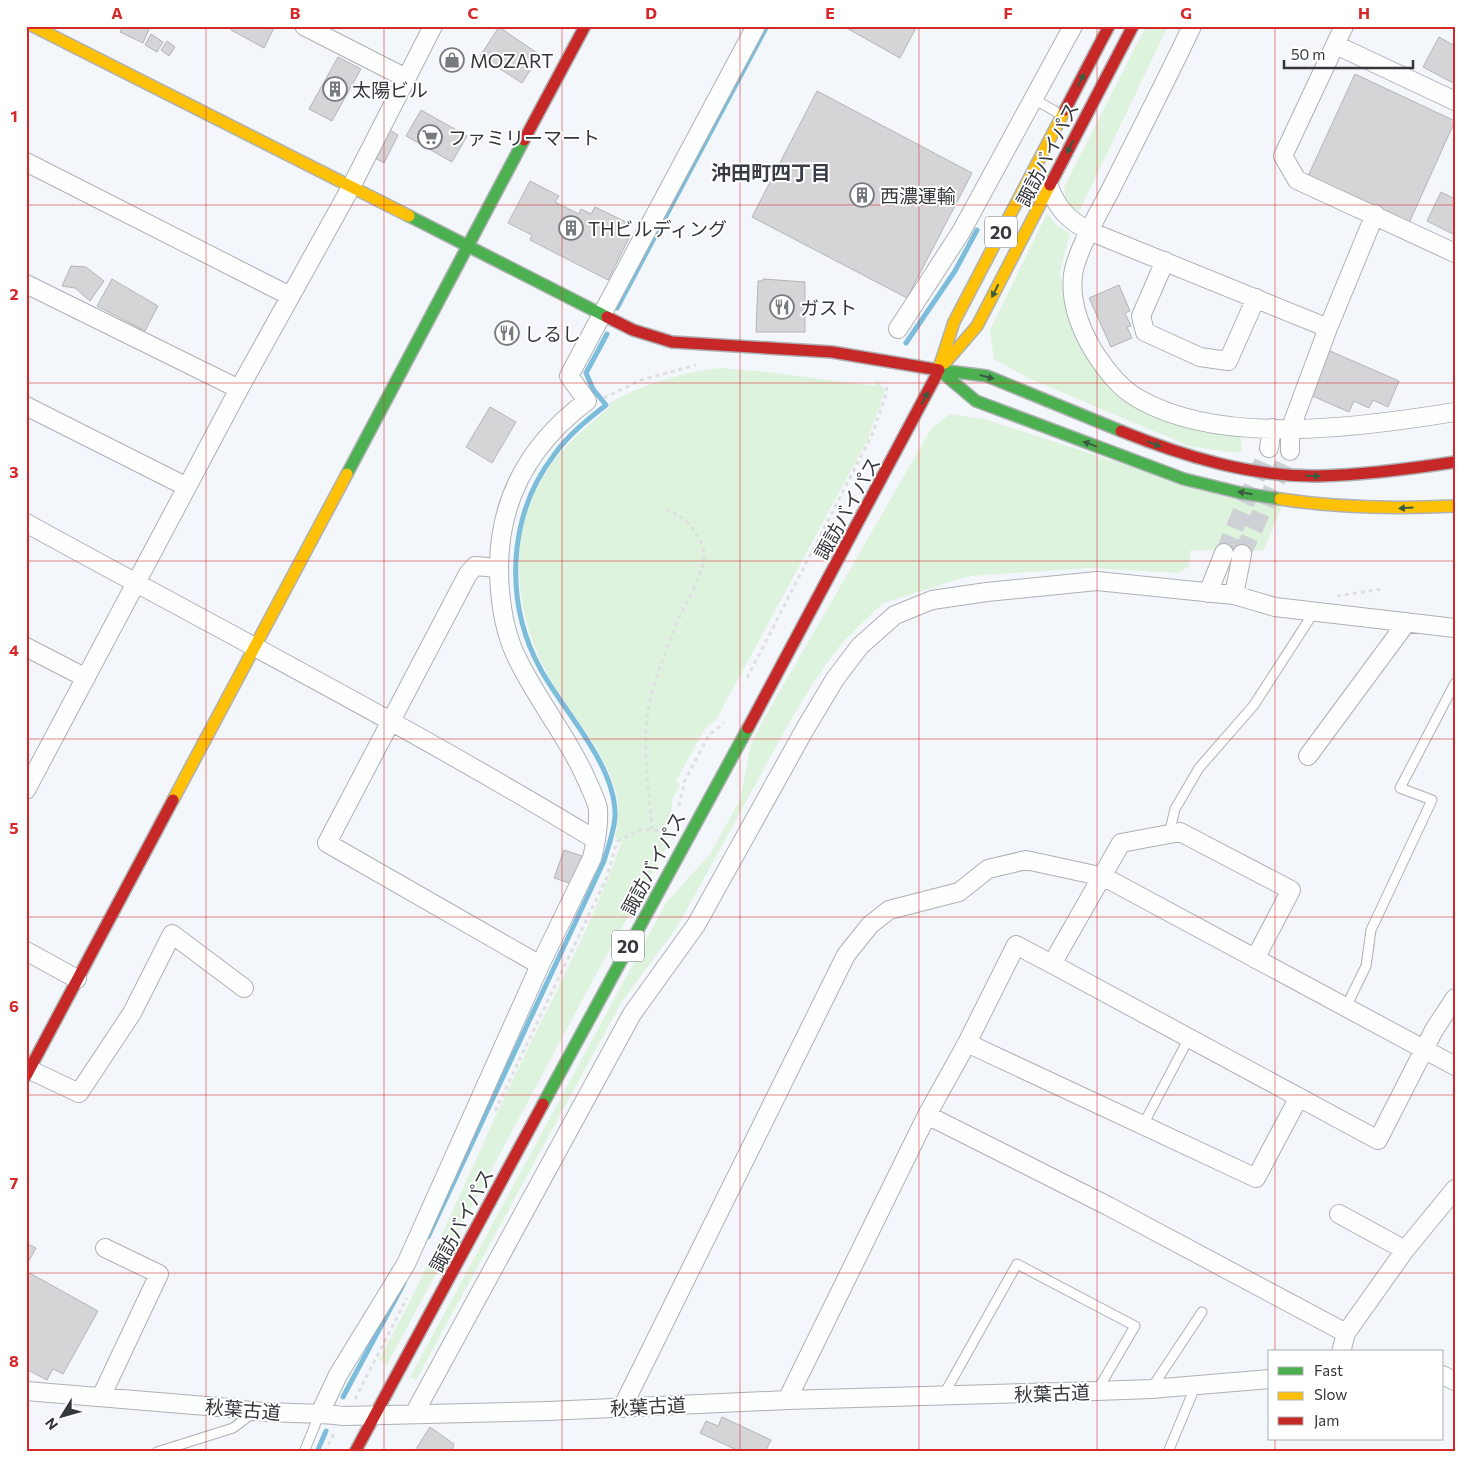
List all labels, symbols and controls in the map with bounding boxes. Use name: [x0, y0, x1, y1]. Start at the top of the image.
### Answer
text: A: [111, 3, 123, 22]
text: B: [290, 3, 301, 22]
text: C: [468, 3, 479, 22]
text: D: [645, 3, 657, 22]
text: E: [825, 3, 835, 22]
text: F: [1003, 3, 1013, 22]
text: G: [1180, 3, 1192, 22]
text: H: [1358, 3, 1370, 22]
scale bar: [1284, 38, 1412, 70]
text: 50 m: [1291, 45, 1325, 63]
shop icon: MOZART: [439, 47, 465, 73]
place label: MOZART: [470, 49, 553, 72]
one-way arrow: [1077, 72, 1085, 87]
building icon: 太陽ビル: [322, 76, 348, 102]
place label: 太陽ビル: [352, 78, 428, 101]
street label: 諏訪バイパス: [1011, 98, 1083, 210]
text: 1: [10, 106, 18, 125]
supermarket icon: ファミリーマート: [417, 124, 443, 150]
place label: ファミリーマート: [448, 126, 600, 149]
one-way arrow: [1066, 140, 1074, 154]
district label: 沖田町四丁目: [711, 160, 831, 184]
building icon: 西濃運輸: [849, 182, 875, 208]
place label: 西濃運輸: [880, 184, 956, 207]
building icon: THビルディング: [558, 215, 584, 241]
road number: 20: [985, 216, 1017, 248]
place label: THビルディング: [588, 217, 727, 240]
text: 2: [9, 284, 19, 303]
one-way arrow: [991, 284, 999, 299]
restaurant icon: ガスト: [769, 294, 795, 320]
place label: ガスト: [800, 296, 857, 319]
restaurant icon: しるし: [494, 320, 520, 346]
place label: しるし: [524, 322, 581, 345]
one-way arrow: [979, 373, 994, 381]
one-way arrow: [921, 391, 929, 405]
one-way arrow: [1082, 440, 1097, 448]
one-way arrow: [1147, 440, 1162, 448]
street label: 諏訪バイパス: [809, 453, 885, 563]
text: 3: [9, 462, 19, 481]
one-way arrow: [1305, 472, 1321, 480]
one-way arrow: [1236, 489, 1252, 497]
one-way arrow: [1398, 505, 1414, 513]
text: 4: [9, 640, 19, 659]
street label: 諏訪バイパス: [616, 807, 690, 919]
text: 5: [9, 818, 19, 837]
road number: 20: [612, 930, 644, 961]
text: 6: [9, 996, 19, 1015]
street label: 諏訪バイパス: [424, 1164, 498, 1276]
text: 7: [10, 1173, 19, 1192]
legend: [1268, 1350, 1444, 1440]
text: 8: [9, 1351, 19, 1370]
text: Fast: [1314, 1361, 1343, 1379]
street label: 秋葉古道: [1014, 1380, 1090, 1406]
text: Slow: [1314, 1385, 1347, 1403]
north arrow: [38, 1390, 88, 1440]
street label: 秋葉古道: [609, 1393, 687, 1419]
street label: 秋葉古道: [204, 1394, 282, 1424]
text: Jam: [1314, 1411, 1339, 1429]
text: N: [41, 1415, 61, 1433]

